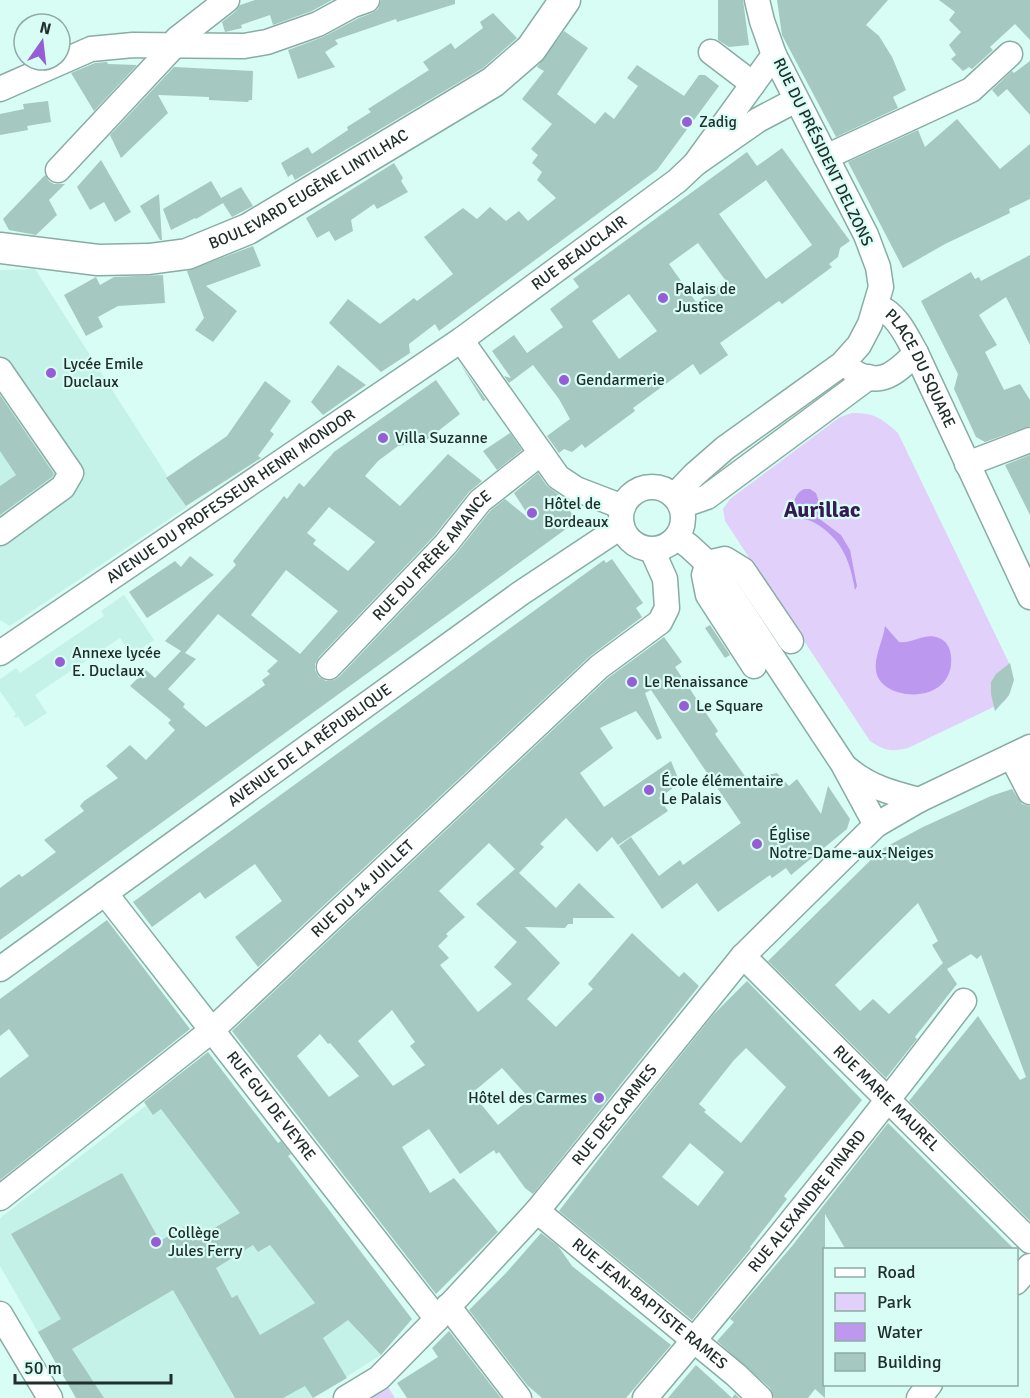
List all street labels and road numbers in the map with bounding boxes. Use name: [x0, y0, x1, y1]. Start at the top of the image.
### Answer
street label: RUE DU PRÉSIDENT DELZONS: [769, 55, 877, 249]
street label: BOULEVARD EUGÈNE LINTILHAC: [206, 125, 412, 254]
street label: RUE BEAUCLAIR: [528, 211, 631, 295]
street label: PLACE DU SQUARE: [881, 304, 960, 431]
street label: AVENUE DU PROFESSEUR HENRI MONDOR: [103, 404, 359, 588]
street label: RUE DU FRÈRE AMANCE: [368, 486, 495, 625]
street label: AVENUE DE LA RÉPUBLIQUE: [224, 680, 396, 811]
street label: RUE DU 14 JUILLET: [307, 835, 418, 942]
street label: RUE MARIE MAUREL: [829, 1041, 944, 1156]
street label: RUE GUY DE VEYRE: [222, 1047, 320, 1165]
street label: RUE DES CARMES: [568, 1060, 662, 1170]
street label: RUE ALEXANDRE PINARD: [744, 1126, 870, 1276]
street label: RUE JEAN-BAPTISTE RAMES: [568, 1234, 732, 1374]

